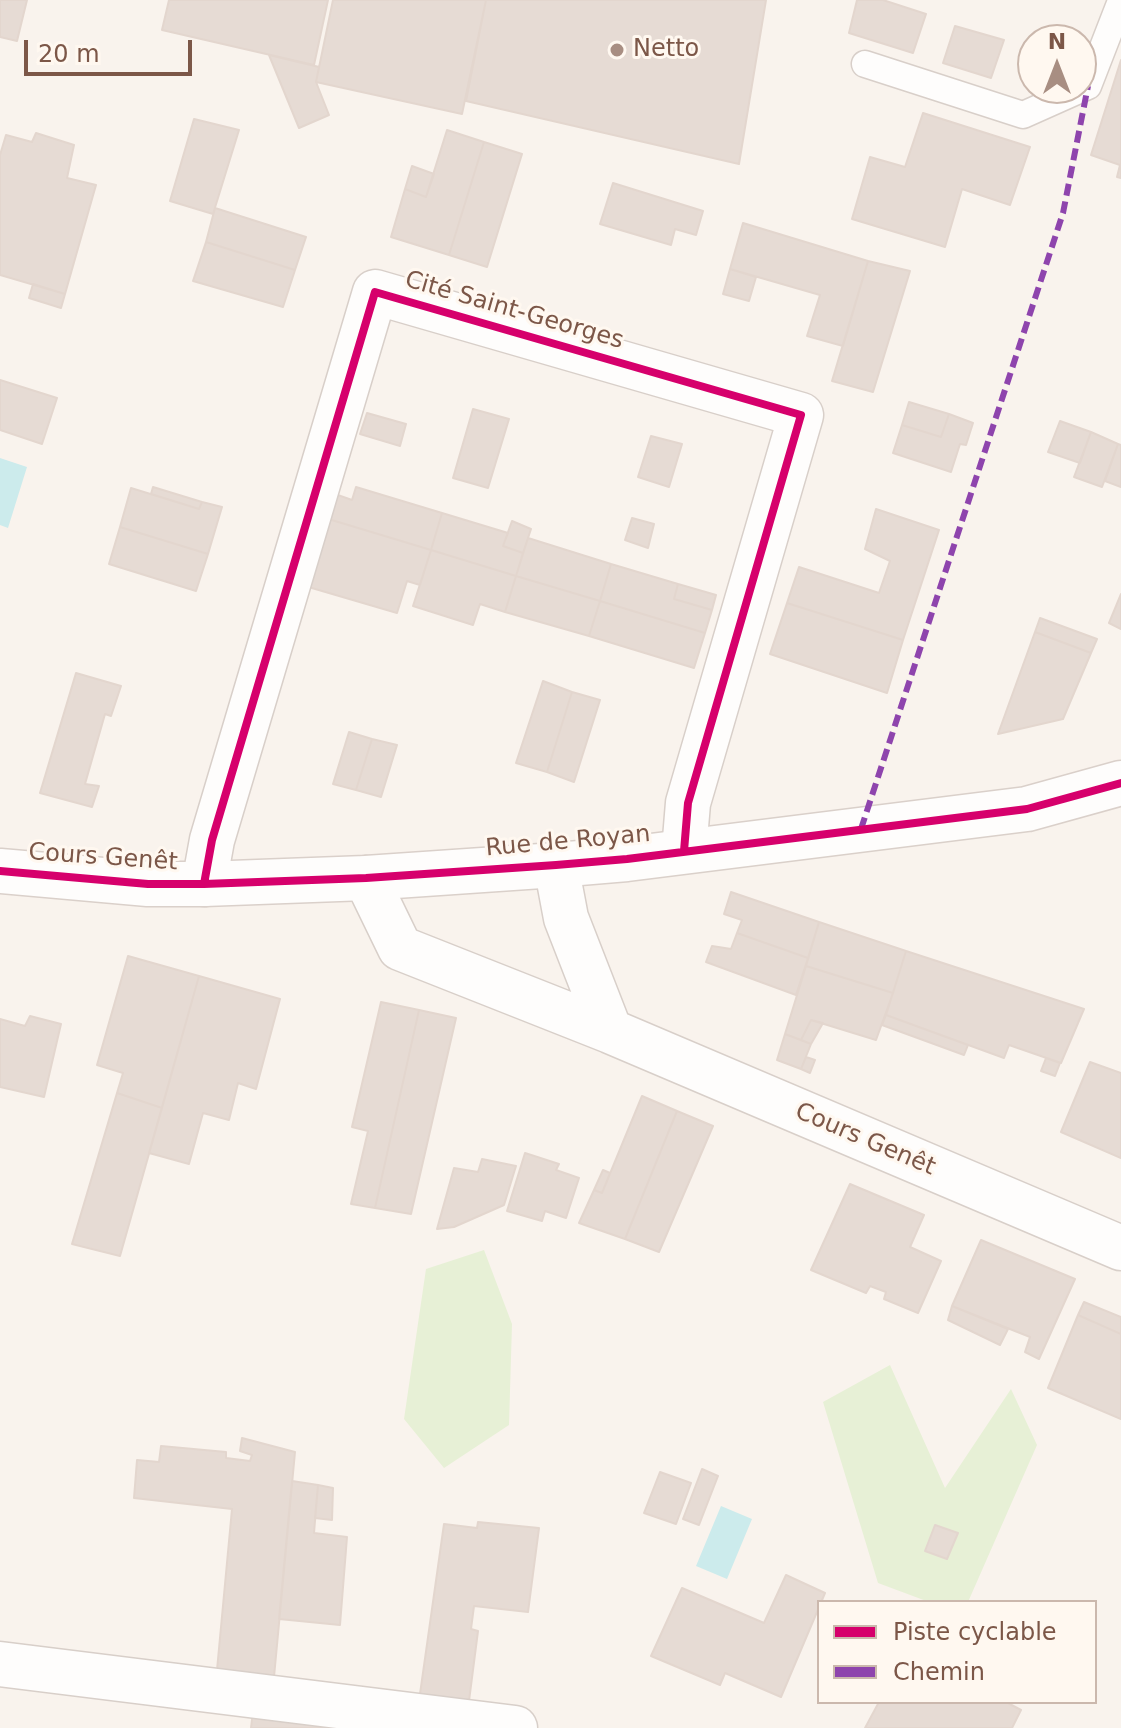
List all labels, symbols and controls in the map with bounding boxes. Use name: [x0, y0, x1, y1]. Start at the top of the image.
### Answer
scale bar: [28, 24, 196, 74]
north arrow: [1017, 24, 1097, 104]
text: N: [1048, 29, 1066, 54]
place label: Netto: [633, 36, 699, 64]
text: 20 m: [38, 40, 100, 68]
marker: Netto: [608, 41, 626, 59]
street label: Cité Saint-Georges: [401, 266, 627, 356]
street label: Rue de Royan: [484, 820, 652, 864]
street label: Cours Genêt: [27, 838, 179, 878]
street label: Cours Genêt: [791, 1098, 939, 1182]
legend: [817, 1600, 1097, 1704]
text: Piste cyclable: [893, 1618, 1057, 1646]
text: Chemin: [893, 1658, 985, 1686]

